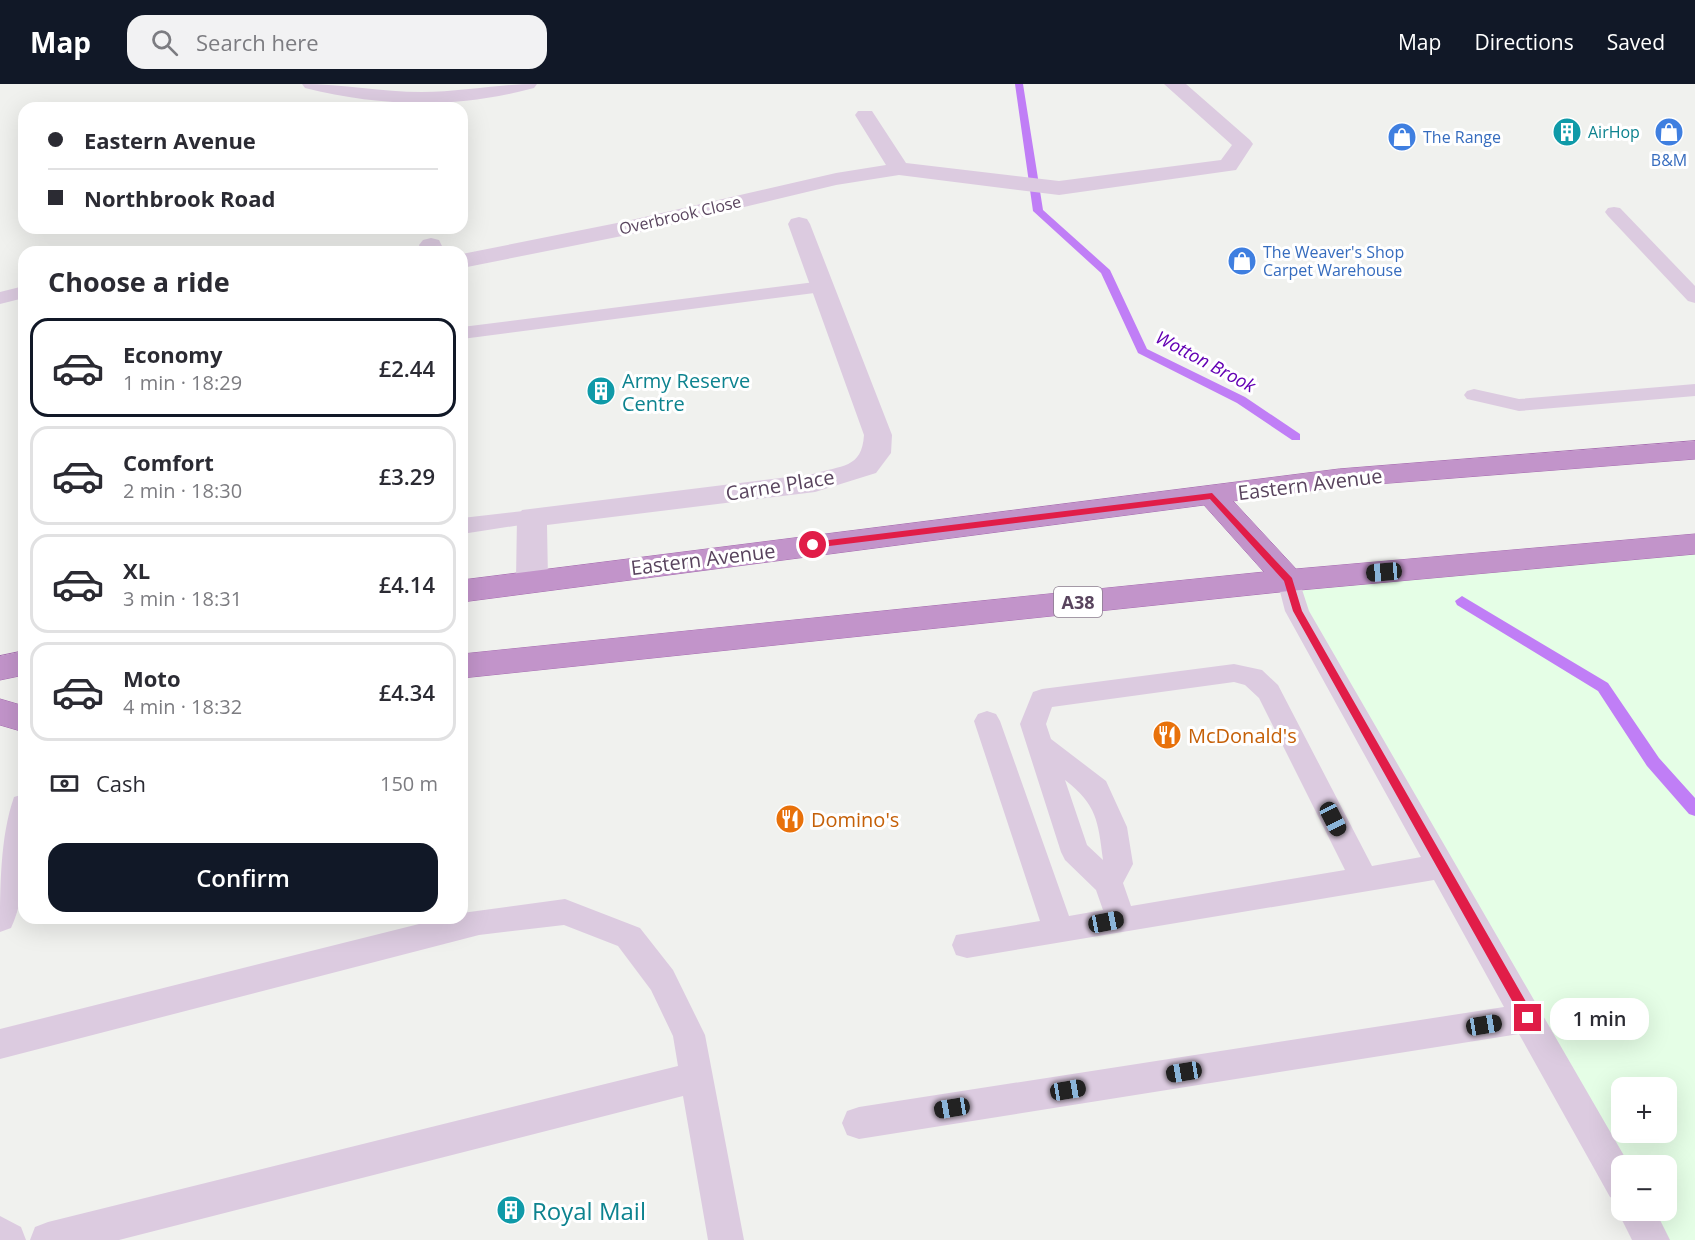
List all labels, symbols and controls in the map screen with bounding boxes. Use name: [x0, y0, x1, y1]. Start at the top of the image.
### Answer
search box: [127, 15, 547, 69]
text: Map: [30, 23, 91, 61]
icon: search: [148, 26, 181, 59]
text: Search here: [196, 27, 319, 57]
text: Map: [1398, 28, 1441, 56]
text: Directions: [1474, 28, 1574, 56]
text: Saved: [1607, 28, 1665, 56]
building icon: AirHop: [1551, 116, 1583, 148]
shop icon: B&M: [1653, 116, 1685, 148]
shop icon: The Range: [1386, 121, 1418, 153]
place label: AirHop: [1588, 121, 1640, 143]
text: Eastern Avenue: [84, 125, 256, 155]
place label: The Range: [1423, 126, 1501, 148]
place label: B&M: [1651, 149, 1687, 171]
text: Northbrook Road: [84, 183, 275, 213]
street label: Overbrook Close: [617, 190, 743, 240]
place label: The Weaver's Shop Carpet Warehouse: [1263, 241, 1404, 281]
shop icon: The Weaver's Shop Carpet Warehouse: [1226, 245, 1258, 277]
text: Choose a ride: [48, 263, 230, 300]
water label: Wotton Brook: [1152, 325, 1261, 398]
text: Economy: [123, 339, 222, 369]
icon: car: [51, 341, 105, 395]
text: £2.44: [379, 353, 435, 383]
place label: Army Reserve Centre: [622, 367, 750, 417]
text: 1 min · 18:29: [123, 369, 242, 396]
building icon: Army Reserve Centre: [585, 375, 617, 407]
text: Comfort: [123, 447, 214, 477]
icon: car: [51, 449, 105, 503]
text: £3.29: [379, 461, 435, 491]
street label: Eastern Avenue: [1236, 462, 1384, 506]
street label: Carne Place: [724, 463, 836, 507]
text: 2 min · 18:30: [123, 477, 242, 504]
route start: [799, 531, 826, 558]
street label: Eastern Avenue: [629, 537, 777, 581]
text: XL: [123, 555, 150, 585]
icon: car: [51, 557, 105, 611]
car: [1365, 561, 1403, 583]
text: £4.14: [379, 569, 435, 599]
text: 3 min · 18:31: [123, 585, 242, 612]
road number: A38: [1054, 587, 1102, 617]
text: Moto: [123, 663, 181, 693]
icon: car: [51, 665, 105, 719]
text: £4.34: [379, 677, 435, 707]
text: 4 min · 18:32: [123, 693, 242, 720]
restaurant icon: McDonald's: [1151, 719, 1183, 751]
place label: McDonald's: [1188, 722, 1297, 749]
icon: cash: [48, 767, 81, 800]
text: Cash: [96, 768, 146, 798]
text: 150 m: [380, 770, 438, 797]
car: [1317, 799, 1349, 839]
restaurant icon: Domino's: [774, 803, 806, 835]
place label: Domino's: [811, 806, 899, 833]
button: Confirm: [48, 843, 438, 912]
car: [1087, 910, 1125, 934]
callout: 1 min: [1549, 997, 1648, 1039]
route end: [1514, 1004, 1541, 1031]
text: 1 min: [1573, 1005, 1627, 1032]
car: [1465, 1013, 1503, 1037]
car: [1165, 1060, 1203, 1084]
map controls: [1611, 1077, 1677, 1221]
button: +: [1611, 1077, 1677, 1143]
car: [1049, 1078, 1087, 1102]
car: [933, 1096, 971, 1120]
button: −: [1611, 1155, 1677, 1221]
building icon: Royal Mail: [495, 1194, 527, 1226]
place label: Royal Mail: [532, 1194, 646, 1227]

